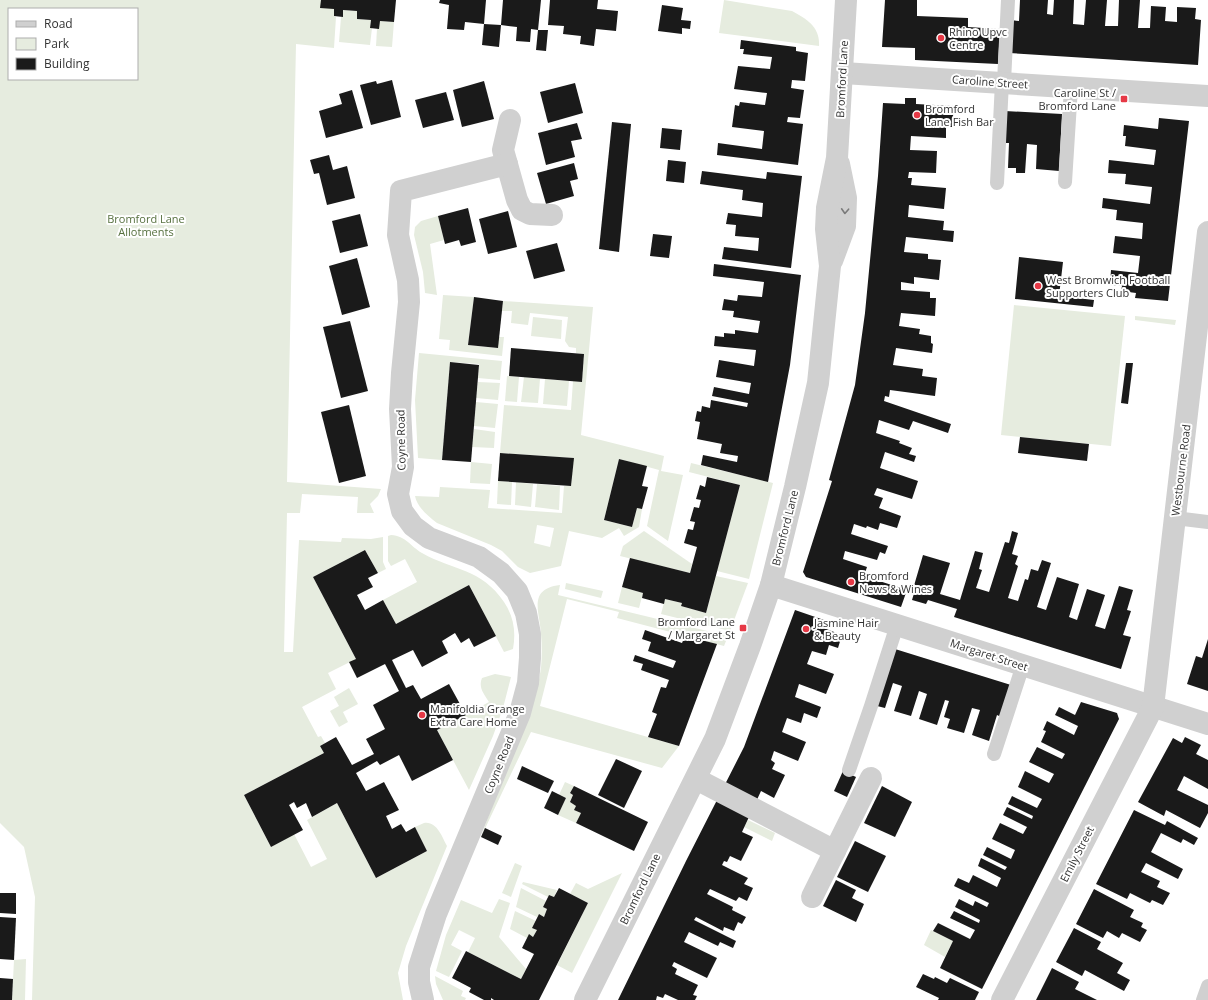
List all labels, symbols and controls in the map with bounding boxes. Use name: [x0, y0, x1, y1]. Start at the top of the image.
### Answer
legend: [8, 8, 138, 80]
text: Road: [44, 15, 73, 32]
place label: Rhino Upvc Centre: [949, 24, 1007, 52]
marker: Rhino Upvc Centre: [936, 33, 946, 43]
text: Park: [44, 35, 70, 52]
street label: Bromford Lane: [832, 40, 851, 118]
text: Building: [44, 55, 90, 72]
street label: Caroline Street: [951, 71, 1029, 92]
place label: Caroline St / Bromford Lane: [1038, 85, 1116, 113]
marker: Caroline St / Bromford Lane: [1119, 94, 1129, 104]
place label: Bromford Lane Fish Bar: [925, 101, 994, 129]
marker: Bromford Lane Fish Bar: [912, 110, 922, 120]
one-way arrow: [841, 208, 850, 214]
park label: Bromford Lane Allotments: [107, 211, 185, 239]
place label: West Bromwich Football Supporters Club: [1046, 272, 1170, 300]
marker: West Bromwich Football Supporters Club: [1033, 281, 1043, 291]
street label: Coyne Road: [392, 409, 409, 471]
street label: Westbourne Road: [1167, 423, 1194, 517]
street label: Bromford Lane: [768, 488, 801, 567]
place label: Bromford News & Wines: [859, 568, 932, 596]
marker: Bromford News & Wines: [846, 577, 856, 587]
place label: Bromford Lane / Margaret St: [657, 614, 735, 642]
place label: Jasmine Hair & Beauty: [813, 615, 879, 643]
marker: Bromford Lane / Margaret St: [738, 623, 748, 633]
marker: Jasmine Hair & Beauty: [801, 624, 811, 634]
street label: Margaret Street: [948, 635, 1030, 674]
place label: Manifoldia Grange Extra Care Home: [430, 701, 525, 729]
marker: Manifoldia Grange Extra Care Home: [417, 710, 427, 720]
street label: Coyne Road: [480, 734, 517, 796]
street label: Emily Street: [1056, 823, 1097, 884]
street label: Bromford Lane: [616, 851, 663, 927]

